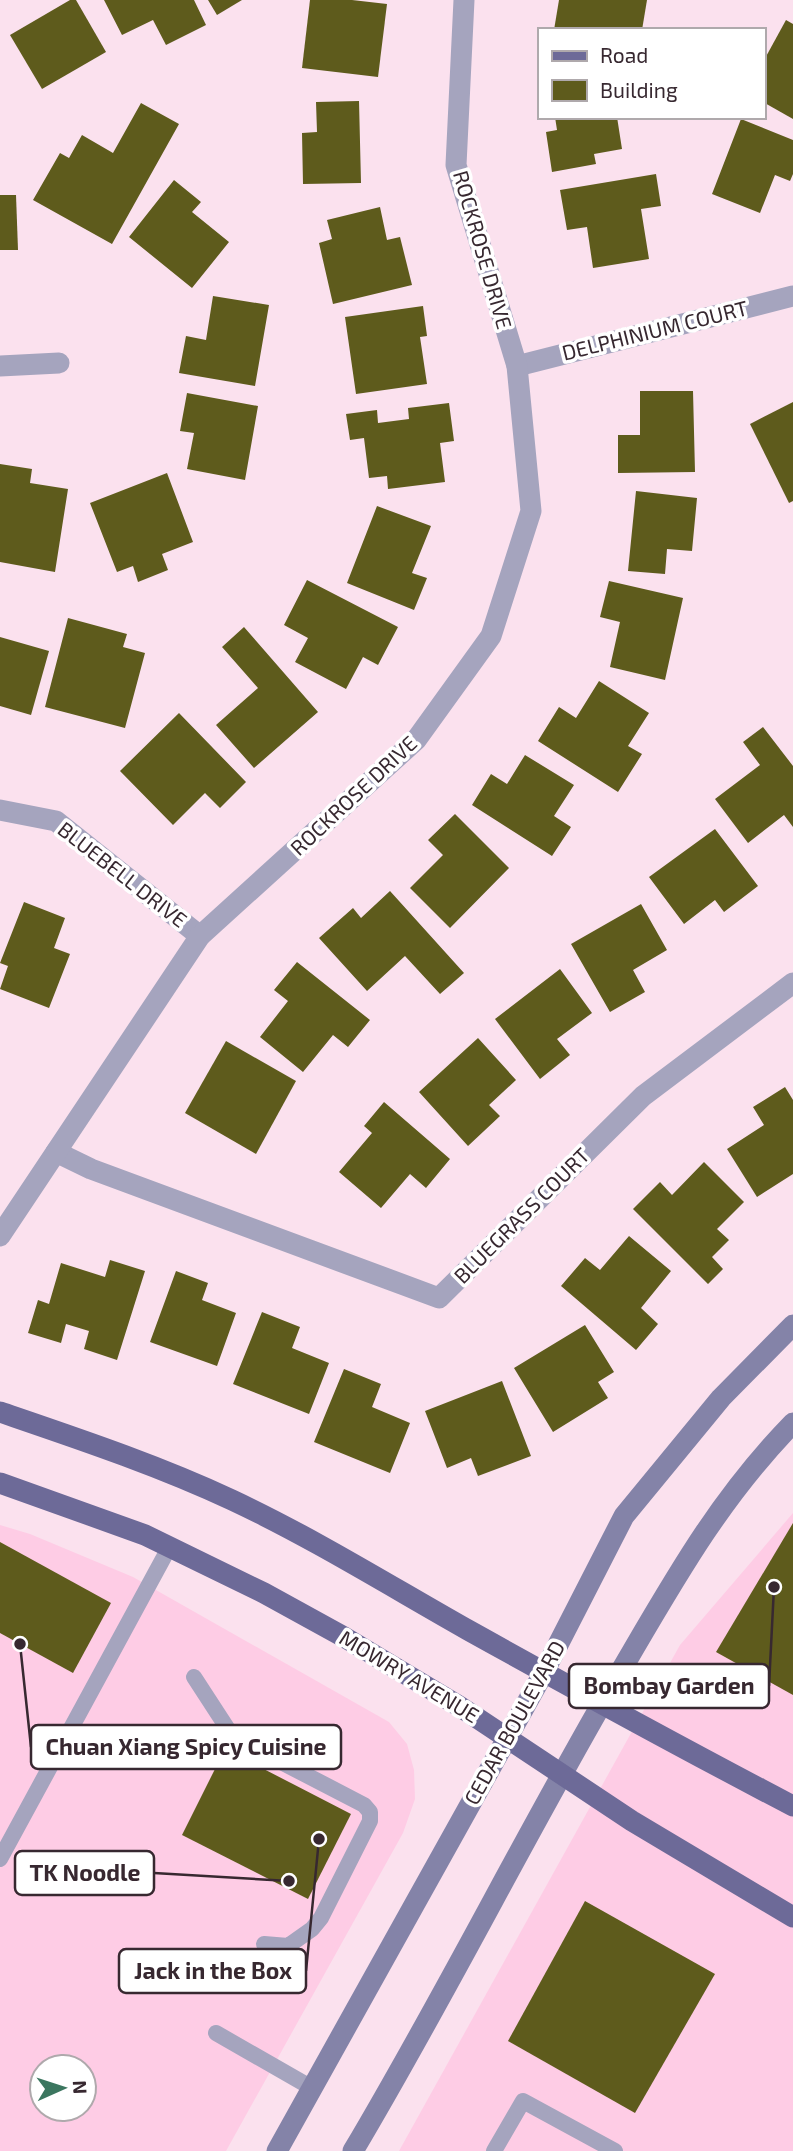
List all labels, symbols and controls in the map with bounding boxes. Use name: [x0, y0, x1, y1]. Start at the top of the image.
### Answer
legend: [538, 28, 765, 119]
text: Road: [600, 42, 648, 67]
text: Building: [600, 77, 678, 102]
street label: ROCKROSE DRIVE: [449, 168, 518, 332]
street label: DELPHINIUM COURT: [559, 294, 750, 365]
street label: ROCKROSE DRIVE: [285, 730, 421, 860]
street label: BLUEBELL DRIVE: [53, 816, 192, 932]
street label: BLUEGRASS COURT: [448, 1142, 594, 1288]
street label: MOWRY AVENUE: [336, 1624, 484, 1727]
street label: CEDAR BOULEVARD: [458, 1636, 569, 1809]
callout: Bombay Garden: [569, 1664, 769, 1708]
text: Bombay Garden: [584, 1671, 754, 1699]
callout: Chuan Xiang Spicy Cuisine: [31, 1725, 341, 1769]
text: Chuan Xiang Spicy Cuisine: [46, 1732, 327, 1760]
callout: TK Noodle: [15, 1851, 154, 1895]
text: TK Noodle: [29, 1858, 141, 1886]
callout: Jack in the Box: [119, 1949, 306, 1993]
text: Jack in the Box: [134, 1956, 292, 1984]
north arrow: [28, 2053, 98, 2123]
text: N: [69, 2080, 92, 2095]

